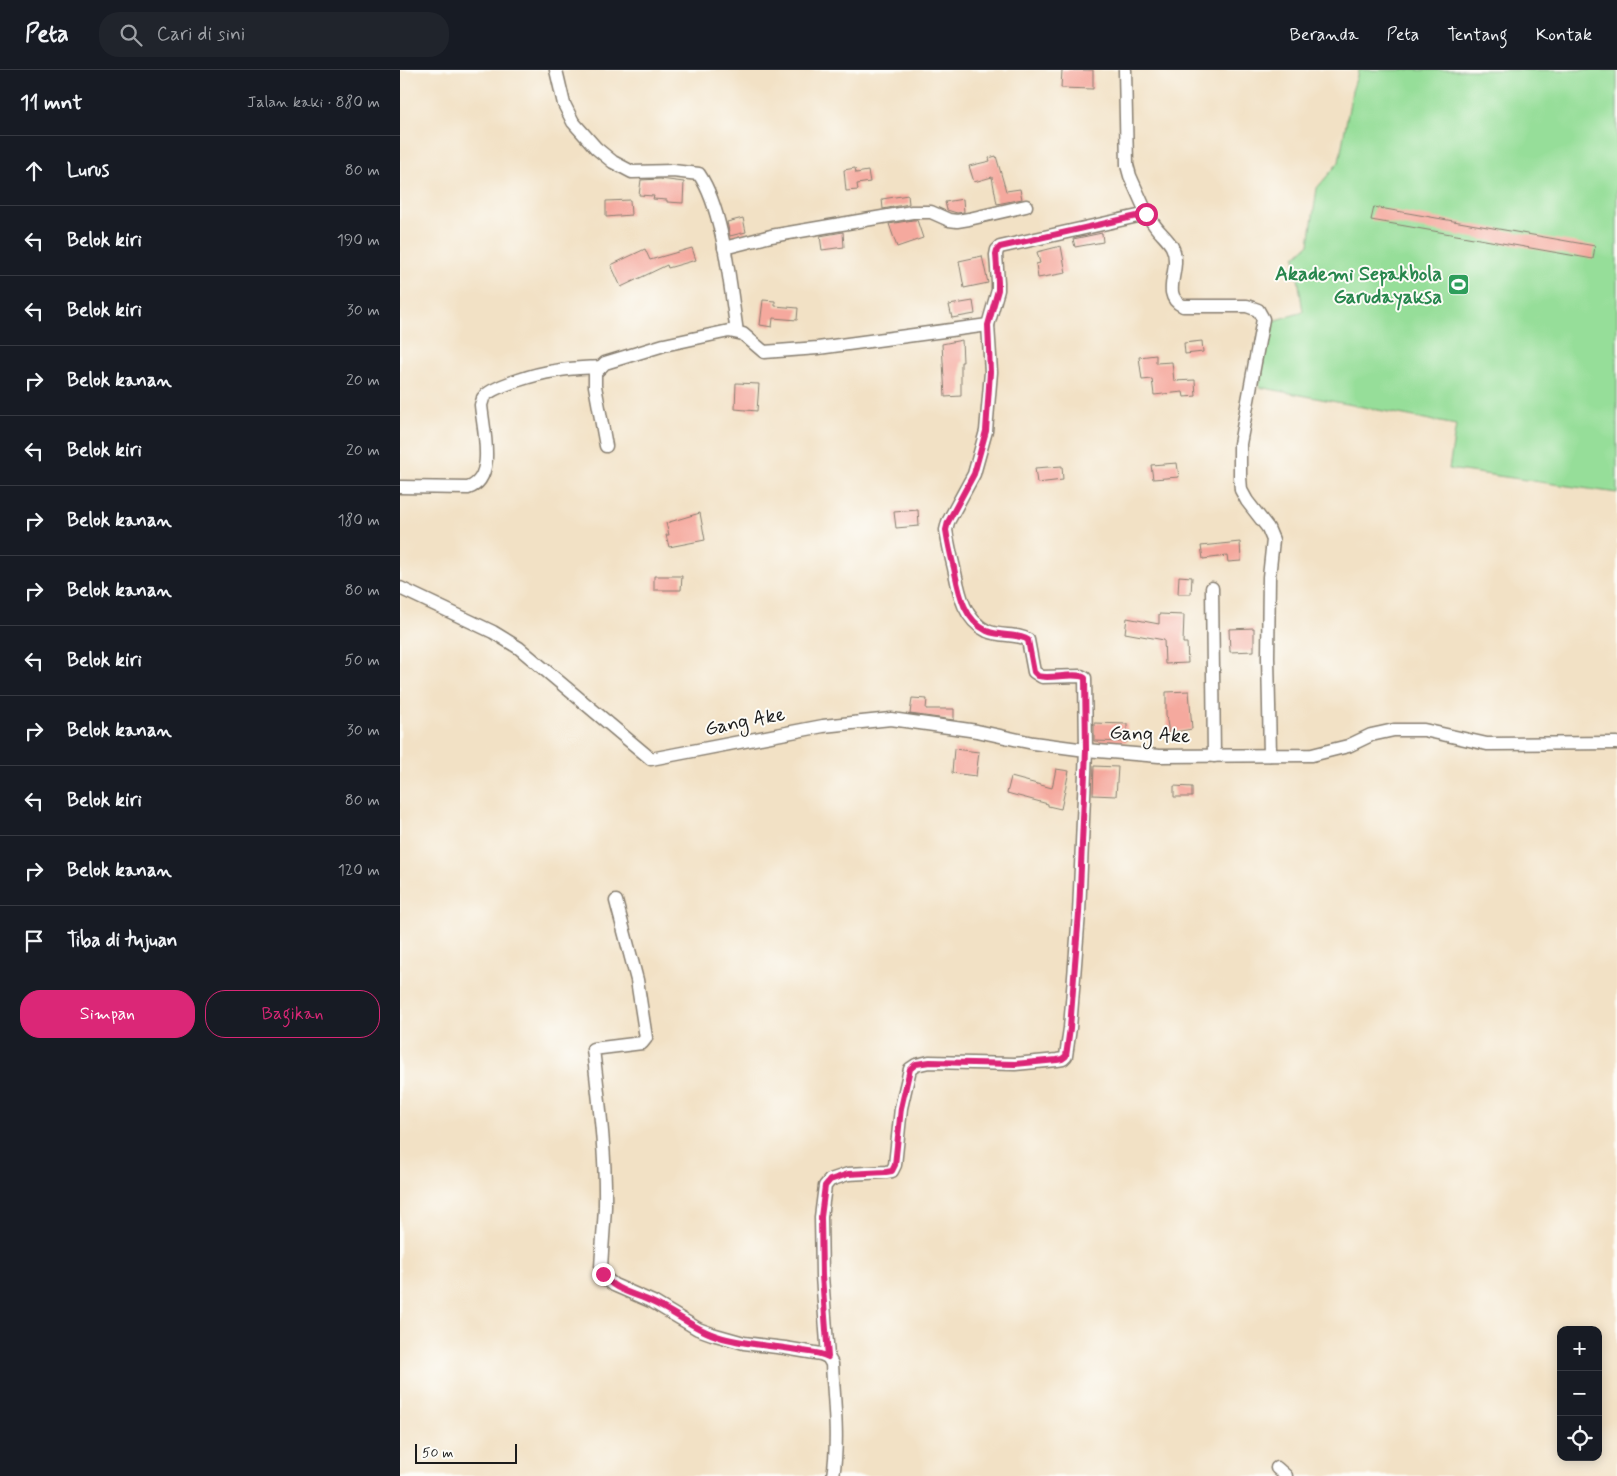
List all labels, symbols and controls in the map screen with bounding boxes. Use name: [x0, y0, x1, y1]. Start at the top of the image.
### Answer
search box: [99, 12, 449, 57]
text: Peta: [25, 19, 69, 50]
icon: search: [117, 21, 145, 49]
text: Cari di sini: [157, 22, 245, 47]
text: Beranda: [1289, 23, 1358, 47]
text: Peta: [1386, 23, 1419, 47]
text: Tentang: [1447, 23, 1508, 47]
text: Kontak: [1536, 23, 1592, 47]
text: 11 mnt: [20, 89, 82, 117]
text: Jalan kaki · 880 m: [247, 92, 380, 113]
icon: ahead: [20, 157, 48, 185]
text: Lurus: [67, 158, 109, 183]
text: 80 m: [345, 160, 380, 181]
route start: [1135, 203, 1158, 226]
icon: left: [20, 227, 48, 255]
text: Belok kiri: [67, 228, 142, 253]
text: 190 m: [337, 230, 380, 251]
place label: Akademi Sepakbola Garudayaksa: [1275, 261, 1442, 311]
sports icon: Akademi Sepakbola Garudayaksa: [1446, 273, 1470, 297]
icon: left: [20, 297, 48, 325]
text: Belok kiri: [67, 298, 142, 323]
text: 30 m: [347, 300, 380, 321]
icon: right: [20, 367, 48, 395]
text: Belok kanan: [67, 368, 172, 393]
text: 20 m: [346, 370, 380, 391]
icon: left: [20, 437, 48, 465]
text: Belok kiri: [67, 438, 142, 463]
text: 20 m: [346, 440, 380, 461]
icon: right: [20, 507, 48, 535]
text: Belok kanan: [67, 508, 172, 533]
text: 180 m: [337, 510, 380, 531]
icon: right: [20, 577, 48, 605]
text: Belok kanan: [67, 578, 172, 603]
text: 80 m: [345, 580, 380, 601]
icon: left: [20, 647, 48, 675]
text: Belok kiri: [67, 648, 142, 673]
text: 50 m: [344, 650, 380, 671]
street label: Gang Ake: [703, 701, 788, 744]
icon: right: [20, 717, 48, 745]
text: Belok kanan: [67, 718, 172, 743]
street label: Gang Ake: [1109, 719, 1191, 752]
text: 30 m: [347, 720, 380, 741]
icon: left: [20, 787, 48, 815]
text: Belok kiri: [67, 788, 142, 813]
text: 80 m: [345, 790, 380, 811]
icon: right: [20, 857, 48, 885]
text: Belok kanan: [67, 858, 172, 883]
text: 120 m: [338, 860, 380, 881]
icon: arrive: [20, 927, 48, 955]
text: Tiba di tujuan: [67, 928, 178, 953]
button: Simpan: [20, 990, 195, 1038]
button: Bagikan: [205, 990, 380, 1038]
route end: [592, 1263, 615, 1286]
map controls: [1557, 1326, 1602, 1461]
button: +: [1557, 1326, 1602, 1371]
button: −: [1557, 1371, 1602, 1416]
button: locate: [1557, 1416, 1602, 1461]
scale bar: [415, 1441, 518, 1464]
text: 50 m: [422, 1444, 453, 1462]

